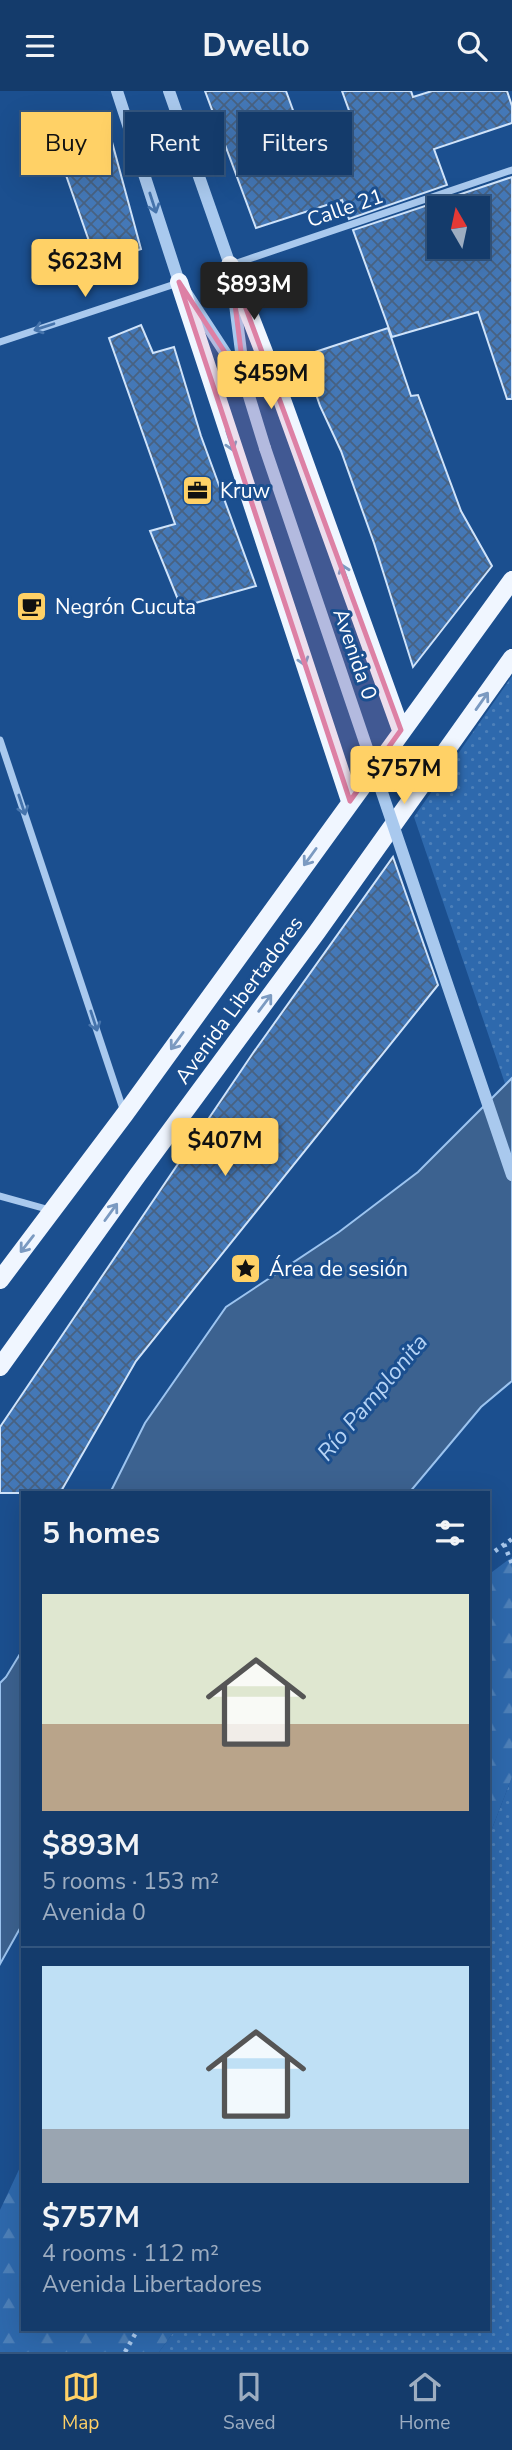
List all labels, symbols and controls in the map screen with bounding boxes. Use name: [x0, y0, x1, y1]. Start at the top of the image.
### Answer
text: Dwello: [202, 24, 310, 67]
icon: menu: [21, 27, 59, 65]
icon: search: [453, 27, 491, 65]
chip: Buy: [21, 112, 111, 175]
chip: Rent: [125, 112, 224, 175]
chip: Filters: [238, 112, 352, 175]
street label: Calle 21: [303, 182, 387, 234]
one-way arrow: [148, 191, 160, 213]
north arrow: [427, 196, 490, 259]
map controls: [427, 196, 490, 259]
pin: $623M: [36, 239, 134, 299]
text: $623M: [47, 246, 123, 277]
pin: $893M: [205, 263, 303, 322]
text: $893M: [216, 269, 292, 300]
one-way arrow: [33, 321, 55, 334]
pin: $459M: [222, 351, 320, 411]
text: $459M: [233, 358, 309, 389]
one-way arrow: [225, 429, 237, 451]
office icon: Kruw: [180, 474, 214, 508]
place label: Kruw: [220, 477, 270, 505]
one-way arrow: [338, 563, 350, 585]
cafe icon: Negrón Cucuta: [15, 590, 49, 624]
place label: Negrón Cucuta: [55, 593, 196, 621]
street label: Avenida 0: [326, 605, 384, 703]
one-way arrow: [296, 645, 309, 667]
one-way arrow: [475, 692, 489, 711]
pin: $757M: [355, 747, 453, 806]
text: $757M: [366, 753, 442, 784]
one-way arrow: [17, 794, 29, 816]
one-way arrow: [303, 847, 317, 866]
street label: Avenida Libertadores: [169, 910, 309, 1090]
one-way arrow: [258, 994, 273, 1013]
one-way arrow: [88, 1010, 101, 1032]
one-way arrow: [170, 1032, 185, 1051]
pin: $407M: [176, 1119, 274, 1178]
text: $407M: [187, 1125, 263, 1156]
one-way arrow: [104, 1203, 118, 1222]
one-way arrow: [20, 1235, 35, 1253]
place icon: Área de sesión: [229, 1252, 263, 1286]
place label: Área de sesión: [269, 1255, 408, 1283]
water label: Río Pamplonita: [310, 1327, 435, 1467]
text: 5 homes: [42, 1513, 160, 1554]
icon: filters: [431, 1514, 469, 1552]
icon: home: [193, 1639, 319, 1765]
text: $893M: [42, 1825, 140, 1866]
text: 5 rooms · 153 m²: [42, 1866, 219, 1897]
text: Avenida 0: [42, 1897, 146, 1928]
icon: home: [193, 2011, 319, 2137]
text: $757M: [42, 2197, 140, 2238]
text: 4 rooms · 112 m²: [42, 2238, 219, 2269]
text: Avenida Libertadores: [42, 2269, 262, 2300]
tab: Map: [62, 2368, 100, 2436]
tab: Saved: [223, 2368, 276, 2436]
tab: Home: [399, 2368, 450, 2436]

